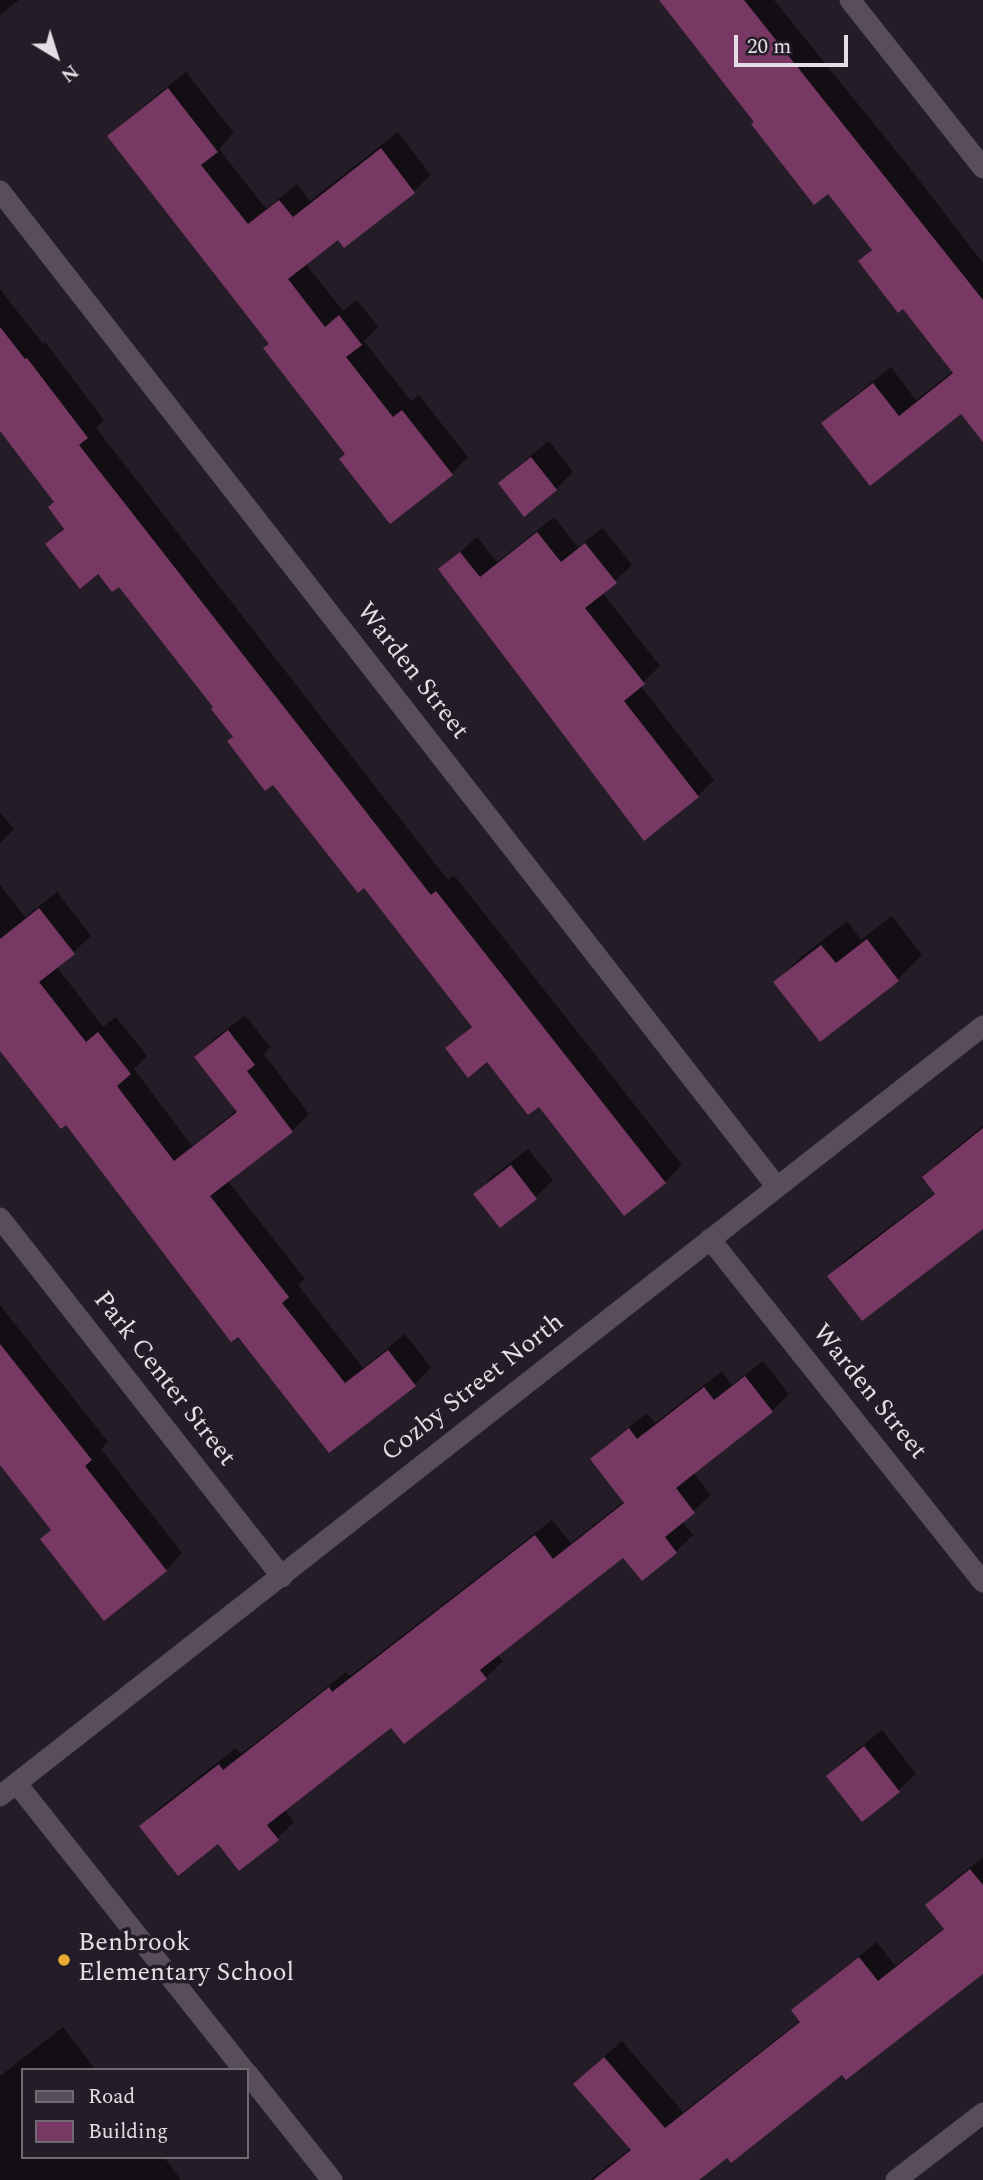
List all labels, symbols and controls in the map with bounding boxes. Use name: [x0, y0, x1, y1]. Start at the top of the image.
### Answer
north arrow: [21, 21, 91, 91]
scale bar: [738, 21, 852, 65]
text: 20 m: [747, 31, 791, 63]
text: N: [54, 57, 84, 89]
street label: Warden Street: [348, 597, 474, 747]
street label: Park Center Street: [85, 1286, 241, 1474]
street label: Cozby Street North: [377, 1308, 571, 1470]
street label: Warden Street: [804, 1319, 932, 1467]
place label: Benbrook Elementary School: [78, 1929, 294, 1990]
marker: Benbrook Elementary School: [56, 1952, 72, 1968]
legend: [21, 2068, 248, 2159]
text: Road: [88, 2081, 135, 2113]
text: Building: [88, 2116, 168, 2148]

